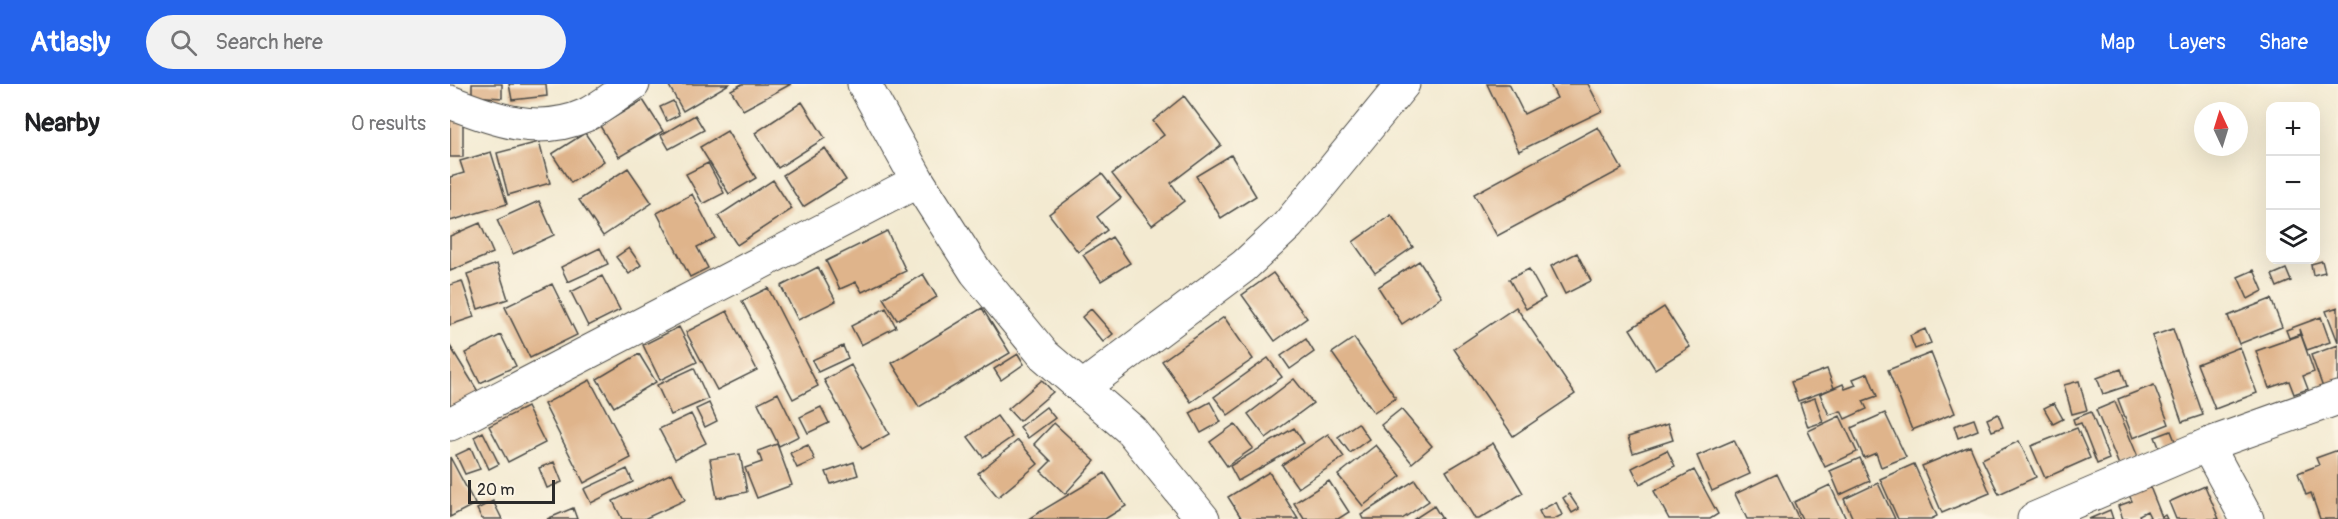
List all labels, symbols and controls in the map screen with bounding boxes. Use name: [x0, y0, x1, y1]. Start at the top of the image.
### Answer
search box: [146, 15, 566, 69]
text: Atlasly: [30, 25, 110, 60]
icon: search: [167, 26, 200, 59]
text: Search here: [215, 28, 323, 56]
text: Map: [2100, 29, 2135, 56]
text: Layers: [2168, 29, 2226, 56]
text: Share: [2259, 29, 2308, 56]
north arrow: [2194, 102, 2248, 156]
map controls: [2266, 102, 2320, 264]
button: +: [2266, 102, 2320, 156]
text: Nearby: [24, 107, 100, 139]
text: 0 results: [351, 111, 426, 136]
button: −: [2266, 156, 2320, 210]
button: layers: [2266, 210, 2320, 264]
scale bar: [468, 477, 555, 504]
text: 20 m: [477, 480, 515, 500]

